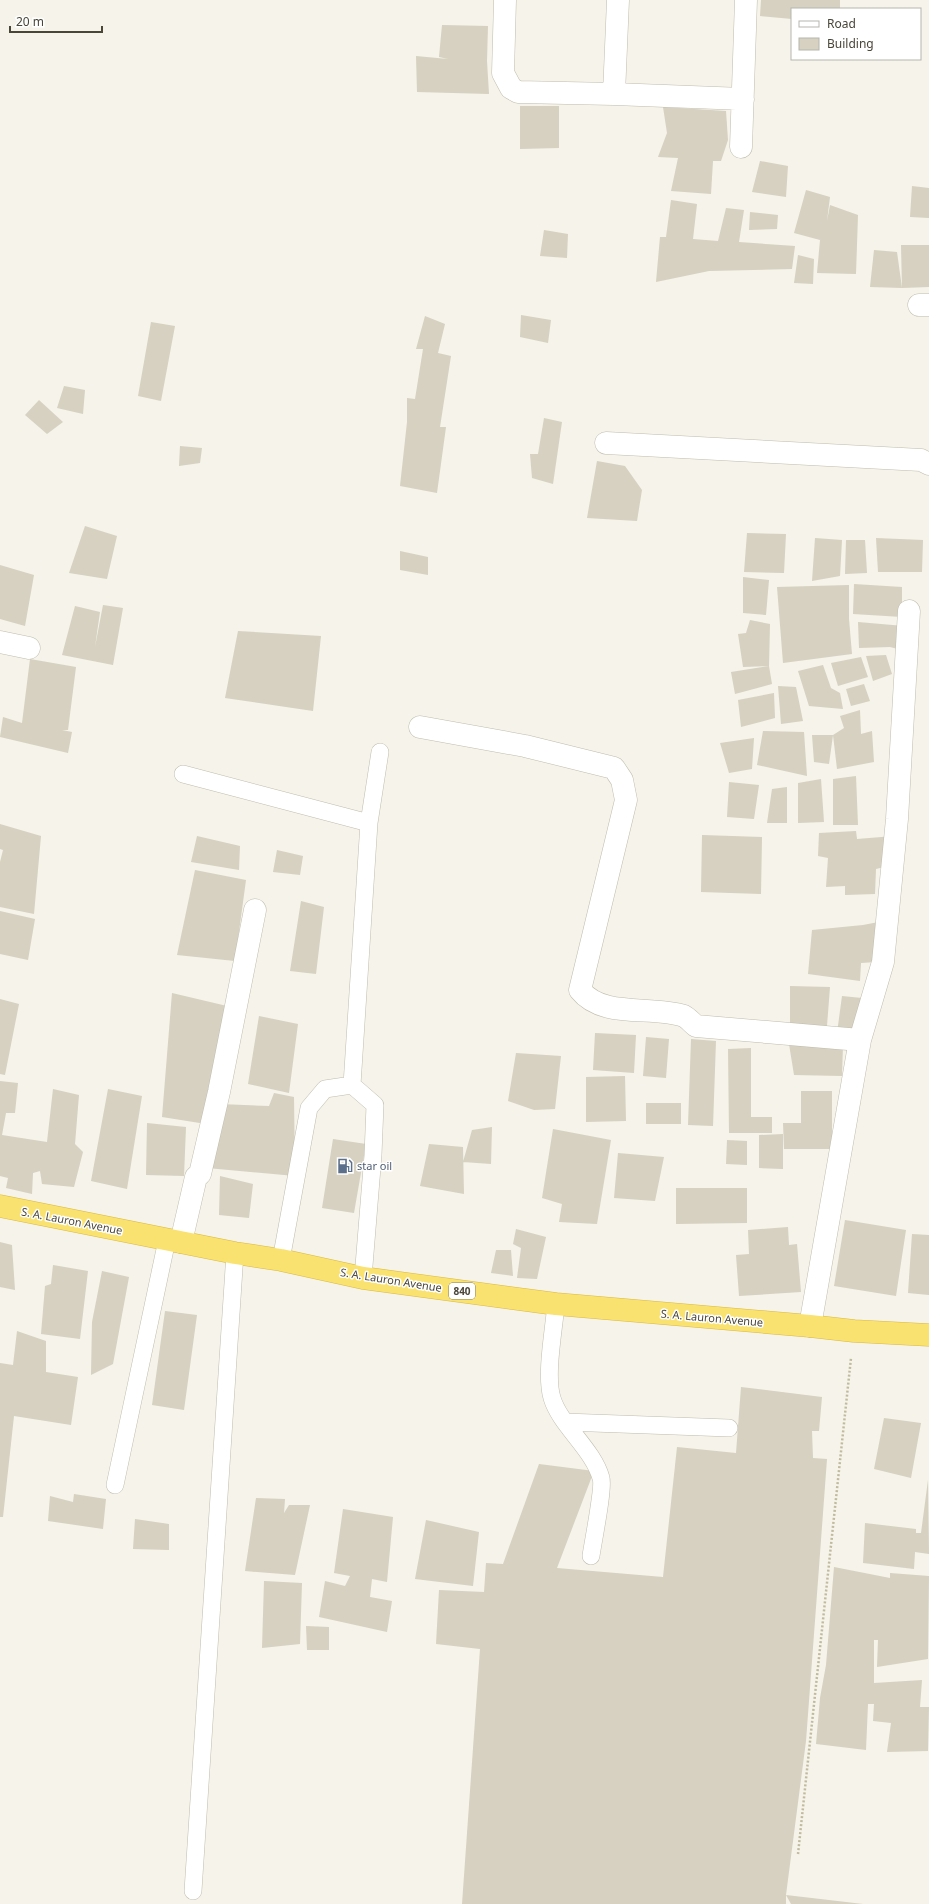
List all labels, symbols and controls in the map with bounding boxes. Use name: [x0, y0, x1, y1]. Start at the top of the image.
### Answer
scale bar: [10, 8, 102, 34]
legend: [791, 8, 921, 60]
text: 20 m: [16, 13, 44, 30]
text: Road: [827, 15, 856, 32]
text: Building: [827, 35, 874, 52]
fuel station icon: star oil: [336, 1157, 354, 1175]
place label: star oil: [357, 1158, 392, 1173]
street label: S. A. Lauron Avenue: [20, 1203, 124, 1238]
street label: S. A. Lauron Avenue: [339, 1264, 443, 1295]
road number: 840: [449, 1283, 475, 1299]
street label: S. A. Lauron Avenue: [660, 1306, 764, 1329]

